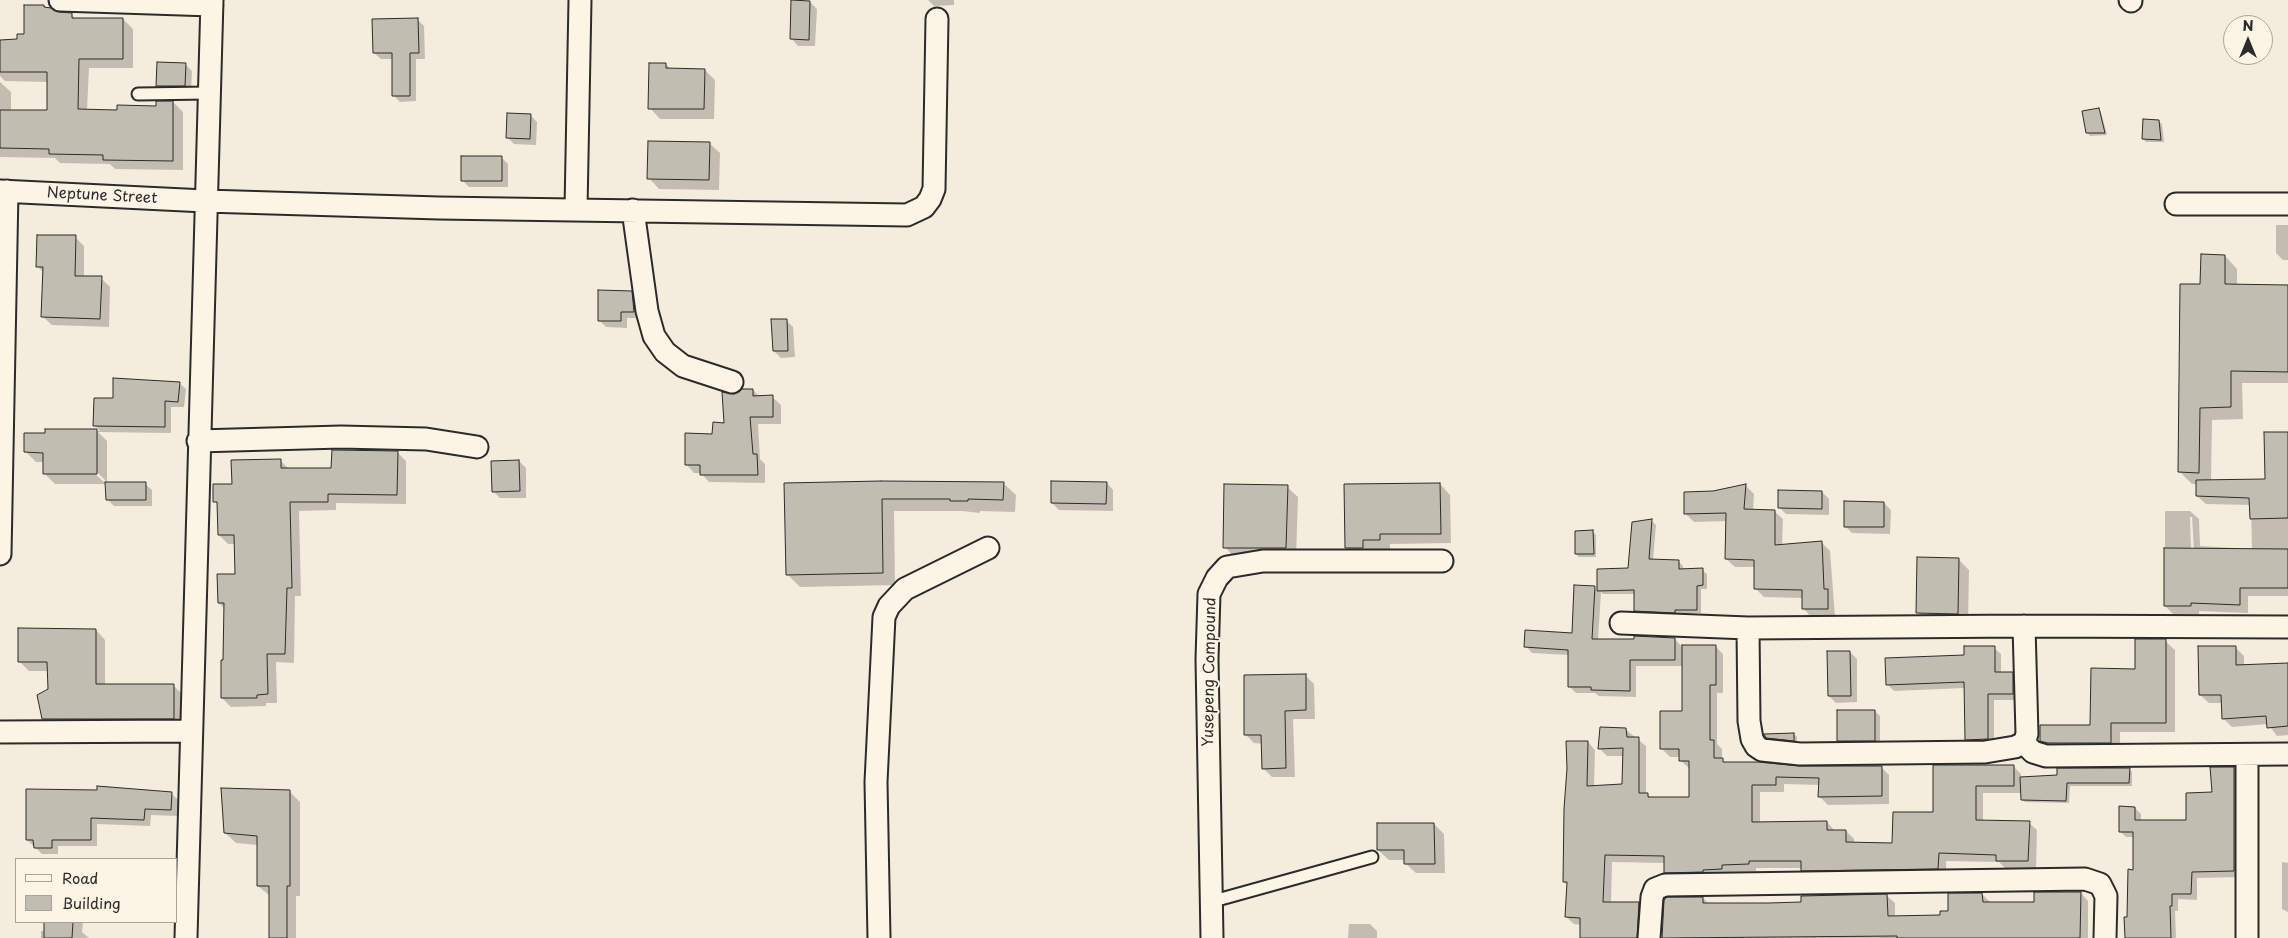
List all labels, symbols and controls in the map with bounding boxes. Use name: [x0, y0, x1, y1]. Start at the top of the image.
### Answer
north arrow: [2223, 15, 2273, 65]
text: N: [2242, 15, 2254, 36]
street label: Neptune Street: [46, 184, 158, 208]
street label: Yusepeng Compound: [1200, 597, 1220, 747]
legend: [15, 858, 178, 923]
text: Road: [62, 866, 98, 889]
text: Building: [62, 891, 121, 914]

